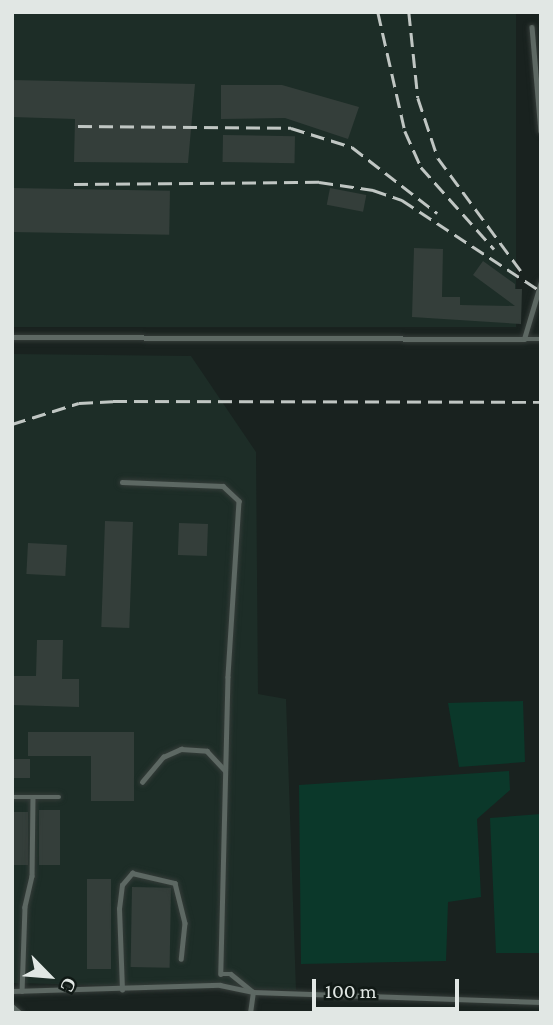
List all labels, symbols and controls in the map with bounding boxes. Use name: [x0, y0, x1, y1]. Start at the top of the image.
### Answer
north arrow: [14, 941, 84, 1011]
scale bar: [315, 965, 462, 1009]
text: С: [56, 974, 81, 996]
text: 100 m: [325, 979, 377, 1003]

